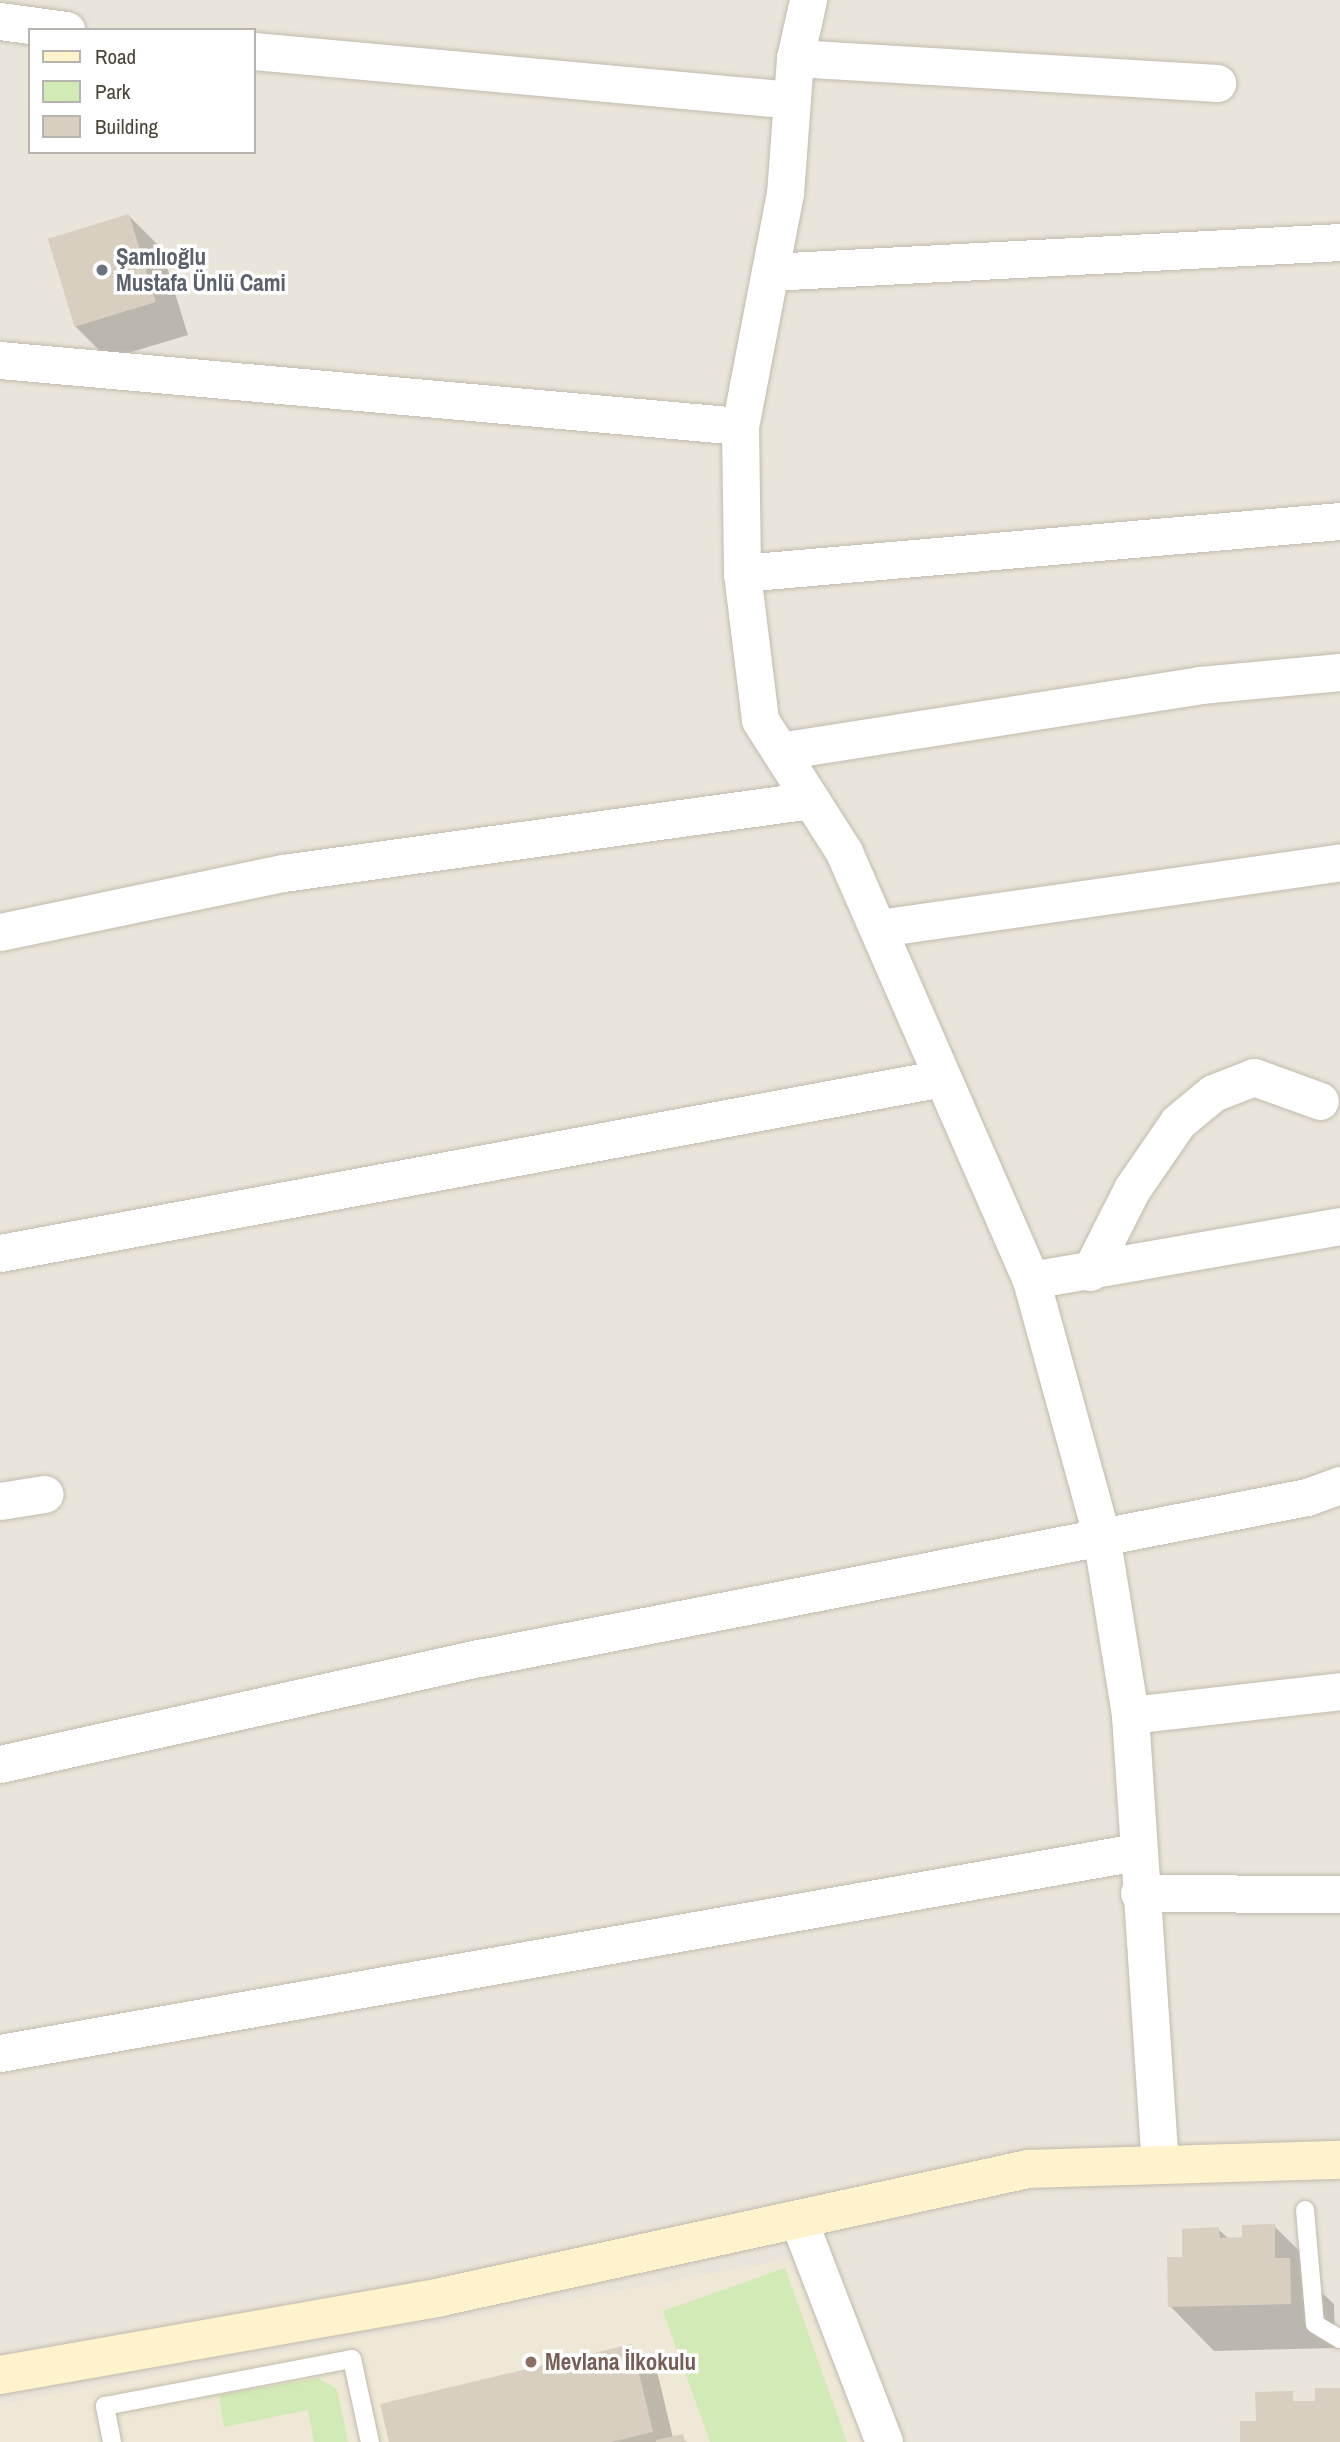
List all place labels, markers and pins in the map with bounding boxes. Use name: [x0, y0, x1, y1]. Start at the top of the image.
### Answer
place label: Şamlıoğlu Mustafa Ünlü Cami: [116, 243, 286, 297]
marker: Şamlıoğlu Mustafa Ünlü Cami: [94, 262, 110, 278]
place label: Mevlana İlkokulu: [545, 2348, 696, 2376]
marker: Mevlana İlkokulu: [523, 2354, 539, 2370]

